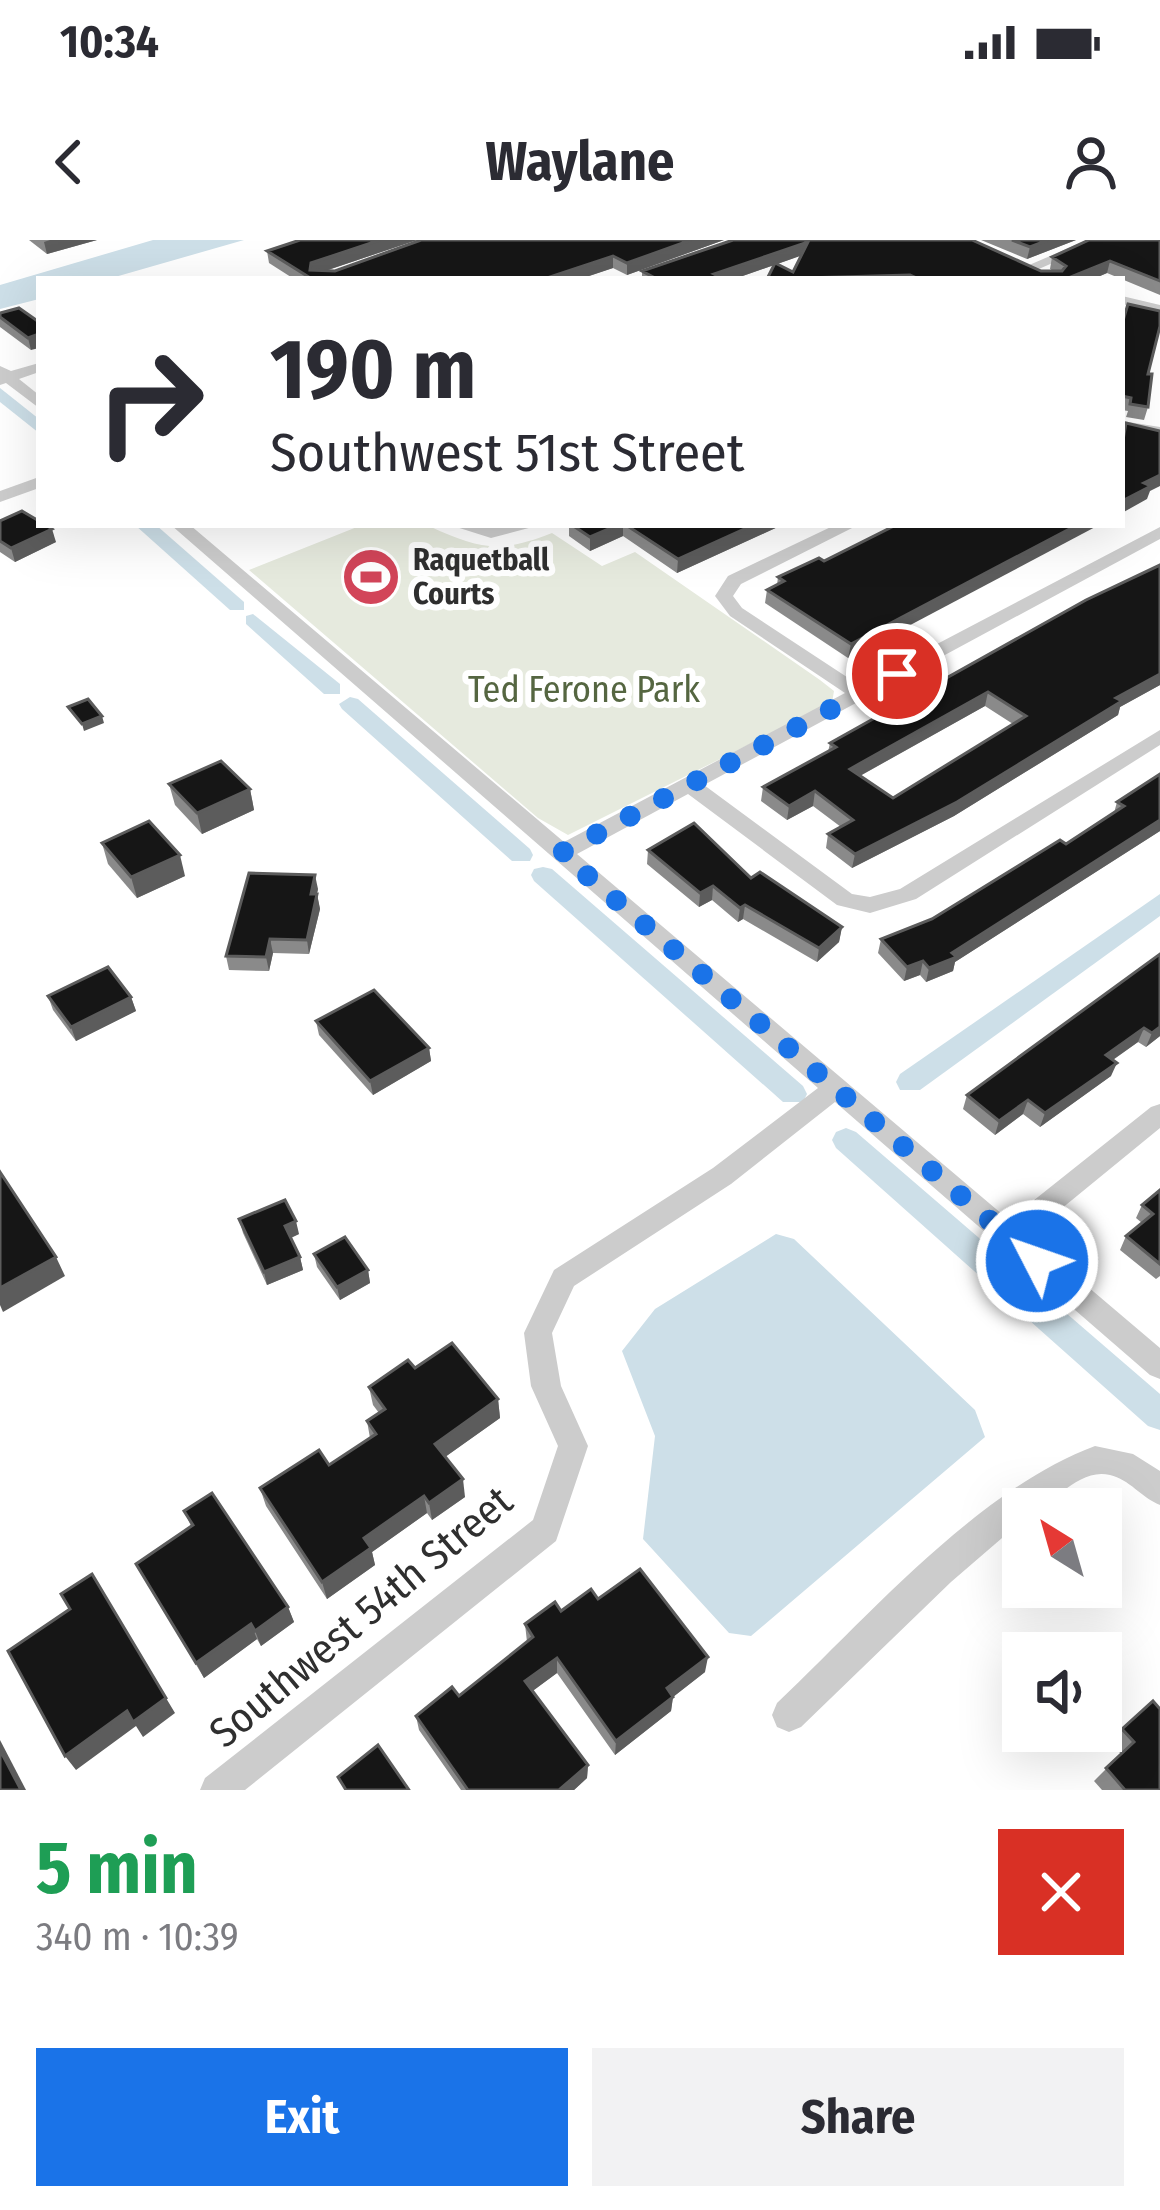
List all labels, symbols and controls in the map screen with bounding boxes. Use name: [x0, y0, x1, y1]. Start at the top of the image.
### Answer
text: 10:34: [60, 15, 159, 69]
icon: back: [36, 129, 102, 195]
icon: person: [1058, 129, 1124, 195]
text: Waylane: [486, 130, 674, 194]
text: 190 m: [270, 319, 476, 420]
icon: right: [72, 324, 228, 480]
text: Southwest 51st Street: [270, 421, 744, 485]
place label: Raquetball Courts: [413, 542, 550, 612]
sports icon: Raquetball Courts: [340, 546, 402, 608]
pin: [846, 623, 948, 725]
icon: arrive: [864, 641, 930, 707]
park label: Ted Ferone Park: [468, 668, 700, 712]
position arrow: [974, 1198, 1100, 1324]
street label: Southwest 54th Street: [200, 1476, 523, 1758]
north arrow: [1002, 1488, 1122, 1608]
map controls: [1002, 1488, 1122, 1752]
button: sound: [1002, 1632, 1122, 1752]
text: 5 min: [36, 1826, 198, 1912]
button: close: [998, 1829, 1124, 1955]
text: 340 m · 10:39: [36, 1914, 239, 1960]
button: Exit: [36, 2048, 568, 2186]
button: Share: [592, 2048, 1124, 2186]

